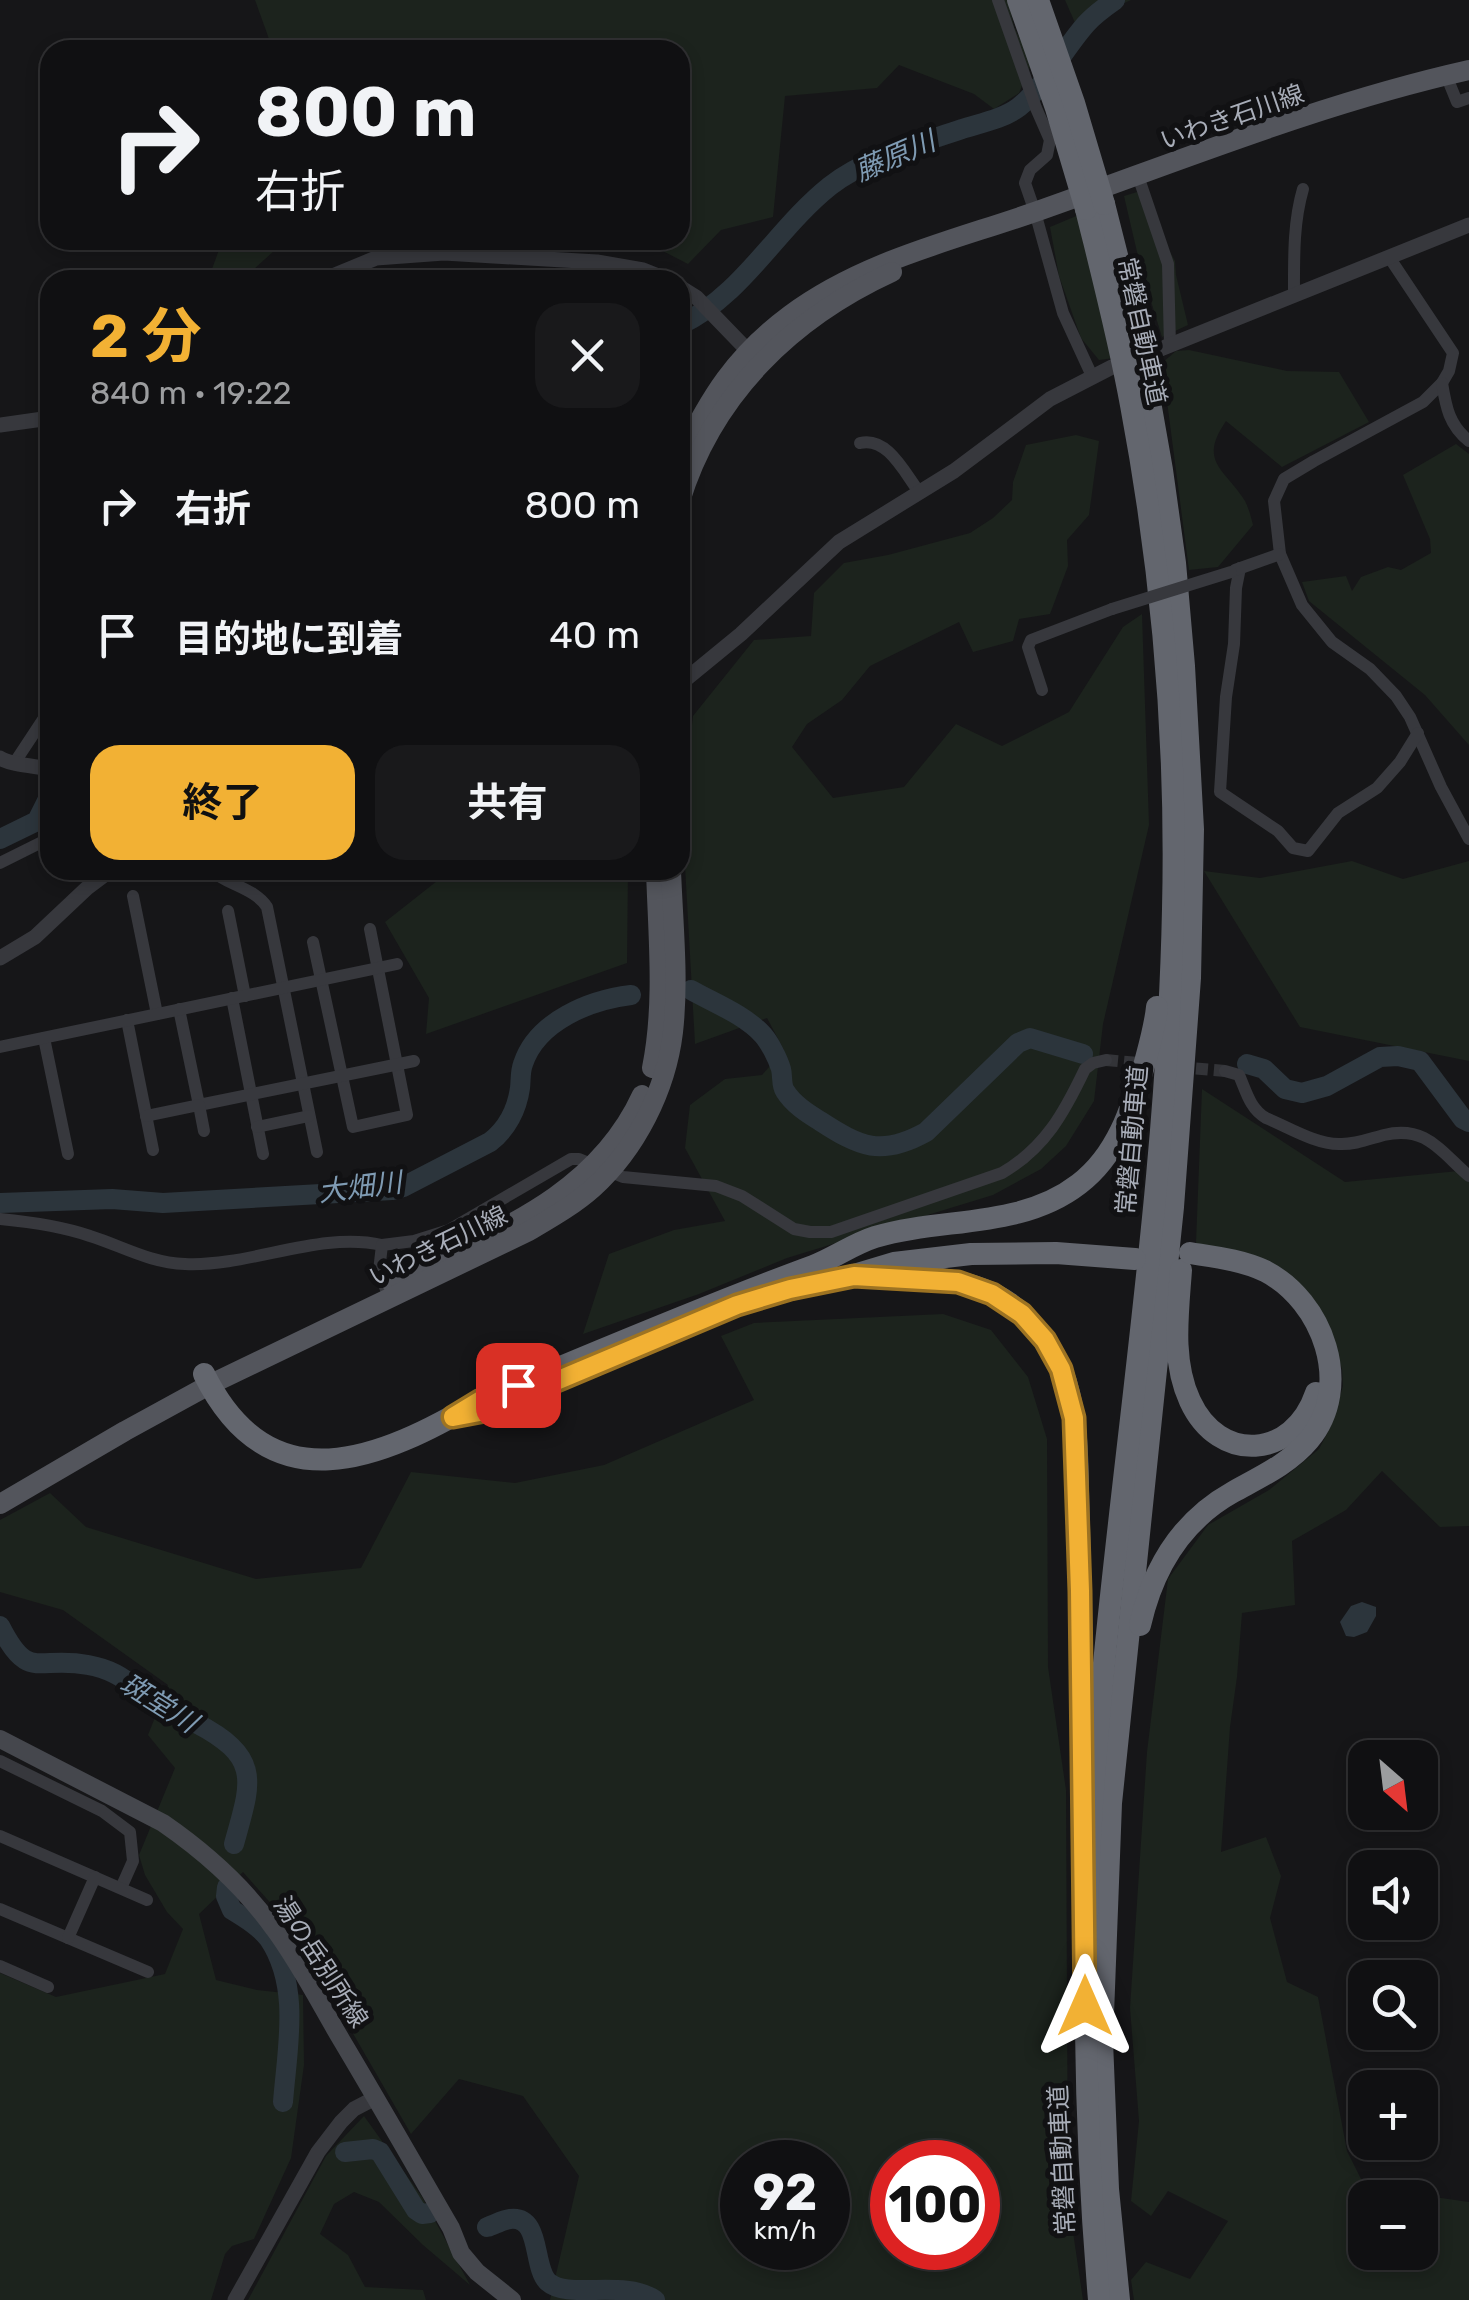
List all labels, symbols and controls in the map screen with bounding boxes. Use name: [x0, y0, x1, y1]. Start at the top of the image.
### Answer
text: 800 m: [255, 71, 477, 154]
street label: いわき石川線: [1156, 79, 1308, 155]
icon: right: [90, 80, 220, 210]
water label: 藤原川: [850, 123, 943, 188]
text: 右折: [255, 165, 345, 218]
street label: 常磐自動車道: [1112, 255, 1172, 407]
text: 2 分: [90, 301, 202, 372]
button: close: [535, 303, 640, 408]
text: 840 m · 19:22: [90, 374, 292, 412]
icon: right: [90, 478, 145, 533]
text: 800 m: [524, 482, 640, 528]
text: 右折: [175, 486, 251, 532]
icon: arrive: [90, 608, 145, 663]
text: 40 m: [549, 612, 640, 658]
text: 目的地に到着: [175, 616, 403, 662]
button: 終了: [90, 745, 355, 860]
button: 共有: [375, 745, 640, 860]
street label: 常磐自動車道: [1111, 1064, 1153, 1216]
water label: 大畑川: [316, 1165, 407, 1208]
street label: いわき石川線: [364, 1200, 512, 1292]
pin: [476, 1343, 561, 1428]
icon: arrive: [491, 1358, 546, 1413]
water label: 斑堂川: [115, 1667, 206, 1741]
north arrow: [1348, 1740, 1438, 1830]
map controls: [1348, 1740, 1438, 2270]
button: sound: [1348, 1850, 1438, 1940]
street label: 湯の岳別所線: [268, 1891, 374, 2033]
position arrow: [1033, 1954, 1137, 2058]
button: search: [1348, 1960, 1438, 2050]
button: +: [1348, 2070, 1438, 2160]
street label: 常磐自動車道: [1044, 2084, 1080, 2236]
speed limit sign: 100: [870, 2140, 1000, 2270]
text: 92: [753, 2163, 817, 2223]
button: −: [1348, 2180, 1438, 2270]
text: km/h: [754, 2216, 816, 2245]

